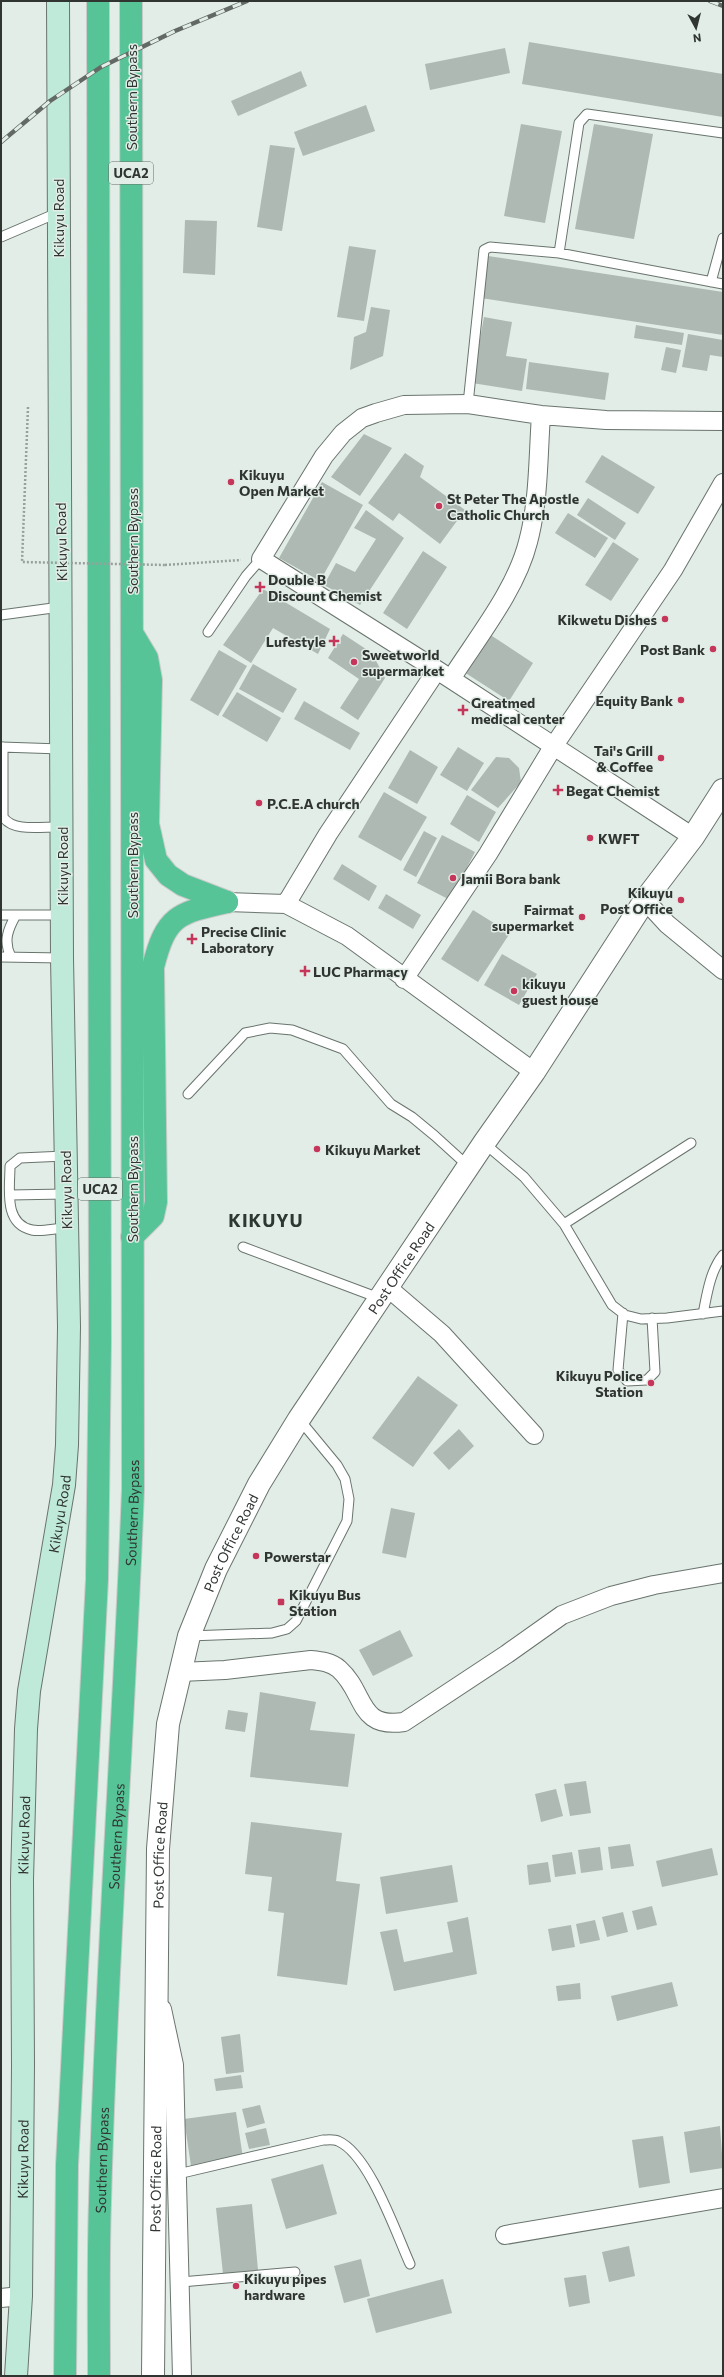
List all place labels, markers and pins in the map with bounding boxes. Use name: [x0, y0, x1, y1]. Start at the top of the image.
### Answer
place label: Kikuyu Open Market: [239, 466, 324, 499]
marker: Kikuyu Open Market: [226, 477, 236, 487]
place label: St Peter The Apostle Catholic Church: [447, 490, 579, 523]
marker: St Peter The Apostle Catholic Church: [434, 501, 444, 511]
place label: Double B Discount Chemist: [268, 571, 382, 604]
marker: Double B Discount Chemist: [255, 582, 265, 592]
place label: Kikwetu Dishes: [557, 611, 657, 628]
marker: Kikwetu Dishes: [660, 614, 670, 624]
place label: Lufestyle: [266, 633, 326, 650]
marker: Lufestyle: [329, 636, 339, 646]
place label: Post Bank: [640, 641, 705, 658]
marker: Post Bank: [708, 644, 718, 654]
place label: Sweetworld supermarket: [362, 646, 444, 679]
marker: Sweetworld supermarket: [349, 657, 359, 667]
place label: Equity Bank: [595, 692, 673, 709]
place label: Greatmed medical center: [471, 694, 565, 727]
marker: Equity Bank: [676, 695, 686, 705]
marker: Greatmed medical center: [458, 705, 468, 715]
place label: Tai's Grill & Coffee: [594, 742, 653, 775]
marker: Tai's Grill & Coffee: [656, 753, 666, 763]
place label: Begat Chemist: [566, 782, 660, 799]
marker: Begat Chemist: [553, 785, 563, 795]
place label: P.C.E.A church: [267, 795, 360, 812]
marker: P.C.E.A church: [254, 798, 264, 808]
place label: KWFT: [598, 830, 640, 847]
marker: KWFT: [585, 833, 595, 843]
place label: Jamii Bora bank: [461, 870, 561, 887]
marker: Jamii Bora bank: [448, 873, 458, 883]
place label: Kikuyu Post Office: [600, 884, 673, 917]
marker: Kikuyu Post Office: [676, 895, 686, 905]
place label: Fairmat supermarket: [492, 901, 574, 934]
marker: Fairmat supermarket: [577, 912, 587, 922]
place label: Precise Clinic Laboratory: [201, 923, 287, 956]
marker: Precise Clinic Laboratory: [186, 933, 198, 945]
place label: LUC Pharmacy: [313, 963, 408, 980]
marker: LUC Pharmacy: [300, 966, 310, 976]
place label: kikuyu guest house: [522, 975, 598, 1008]
marker: kikuyu guest house: [509, 986, 519, 996]
place label: Kikuyu Market: [325, 1141, 421, 1158]
marker: Kikuyu Market: [312, 1144, 322, 1154]
place label: Kikuyu Police Station: [556, 1367, 643, 1400]
marker: Kikuyu Police Station: [646, 1378, 656, 1388]
place label: Powerstar: [264, 1548, 331, 1565]
marker: Powerstar: [251, 1551, 261, 1561]
place label: Kikuyu Bus Station: [289, 1586, 361, 1619]
marker: Kikuyu Bus Station: [276, 1597, 286, 1607]
place label: Kikuyu pipes hardware: [244, 2270, 327, 2303]
marker: Kikuyu pipes hardware: [231, 2281, 241, 2291]

